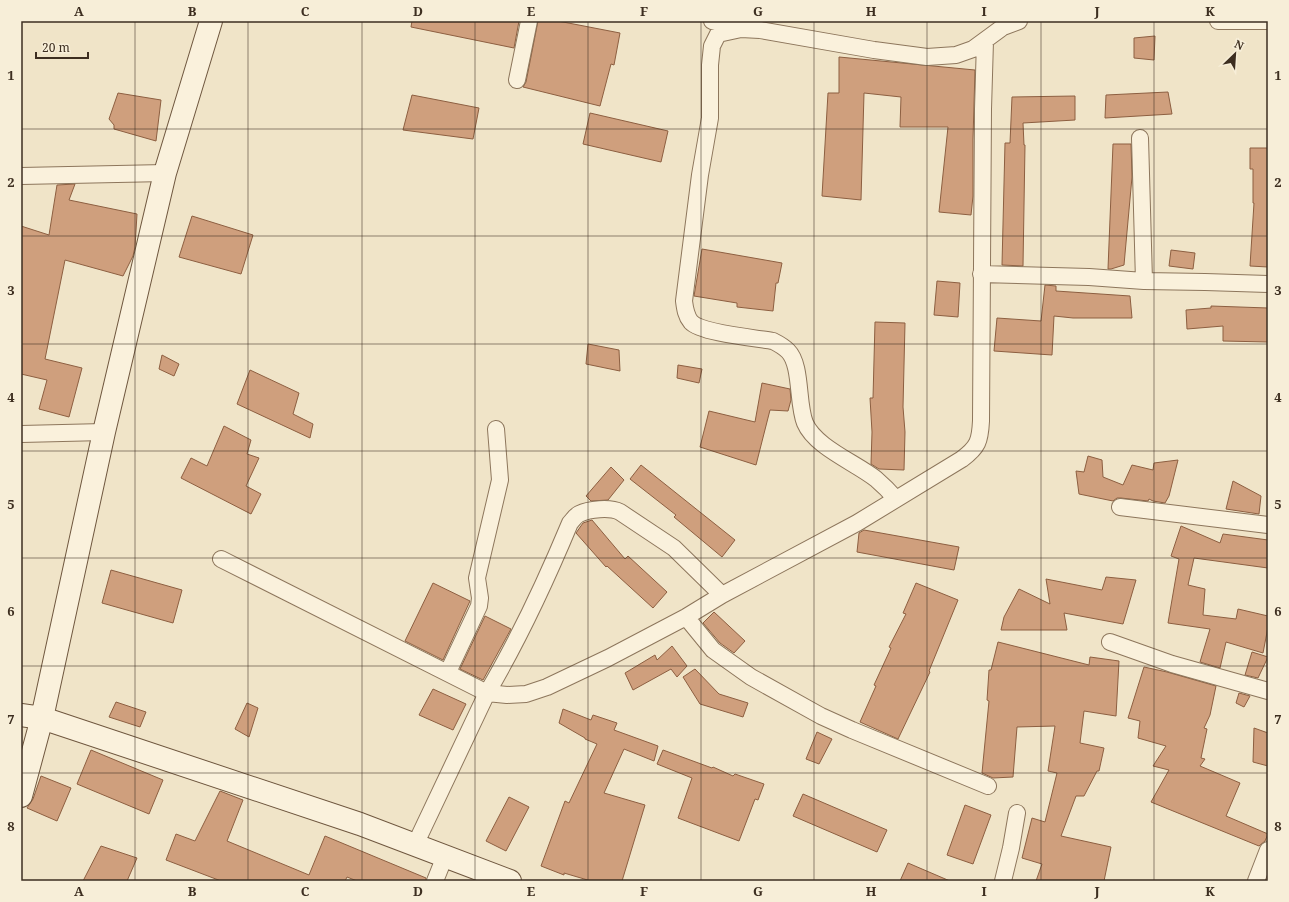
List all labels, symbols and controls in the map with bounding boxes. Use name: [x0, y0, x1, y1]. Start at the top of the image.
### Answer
text: A: [74, 2, 84, 20]
text: B: [188, 2, 197, 20]
text: C: [301, 2, 310, 20]
text: D: [413, 2, 423, 20]
text: E: [527, 2, 536, 20]
text: F: [640, 2, 648, 20]
text: G: [753, 2, 763, 20]
text: H: [866, 2, 877, 20]
text: I: [981, 2, 987, 20]
text: J: [1093, 2, 1100, 20]
text: K: [1205, 2, 1215, 20]
scale bar: [36, 34, 88, 60]
north arrow: [1215, 34, 1255, 74]
text: N: [1232, 36, 1247, 53]
text: 20 m: [42, 39, 70, 56]
text: 1: [7, 66, 15, 84]
text: 1: [1274, 66, 1282, 84]
text: 2: [7, 173, 15, 191]
text: 2: [1274, 173, 1282, 191]
text: 3: [7, 281, 15, 299]
text: 3: [1274, 281, 1282, 299]
text: 4: [7, 388, 15, 406]
text: 4: [1274, 388, 1282, 406]
text: 5: [7, 495, 15, 513]
text: 5: [1274, 495, 1282, 513]
text: 6: [7, 602, 15, 620]
text: 6: [1274, 602, 1282, 620]
text: 7: [7, 710, 15, 728]
text: 7: [1274, 710, 1282, 728]
text: 8: [7, 817, 15, 835]
text: 8: [1274, 817, 1282, 835]
text: A: [74, 882, 84, 900]
text: B: [188, 882, 197, 900]
text: C: [301, 882, 310, 900]
text: D: [413, 882, 423, 900]
text: E: [527, 882, 536, 900]
text: F: [640, 882, 648, 900]
text: G: [753, 882, 763, 900]
text: H: [866, 882, 877, 900]
text: I: [981, 882, 987, 900]
text: J: [1093, 882, 1100, 900]
text: K: [1205, 882, 1215, 900]

